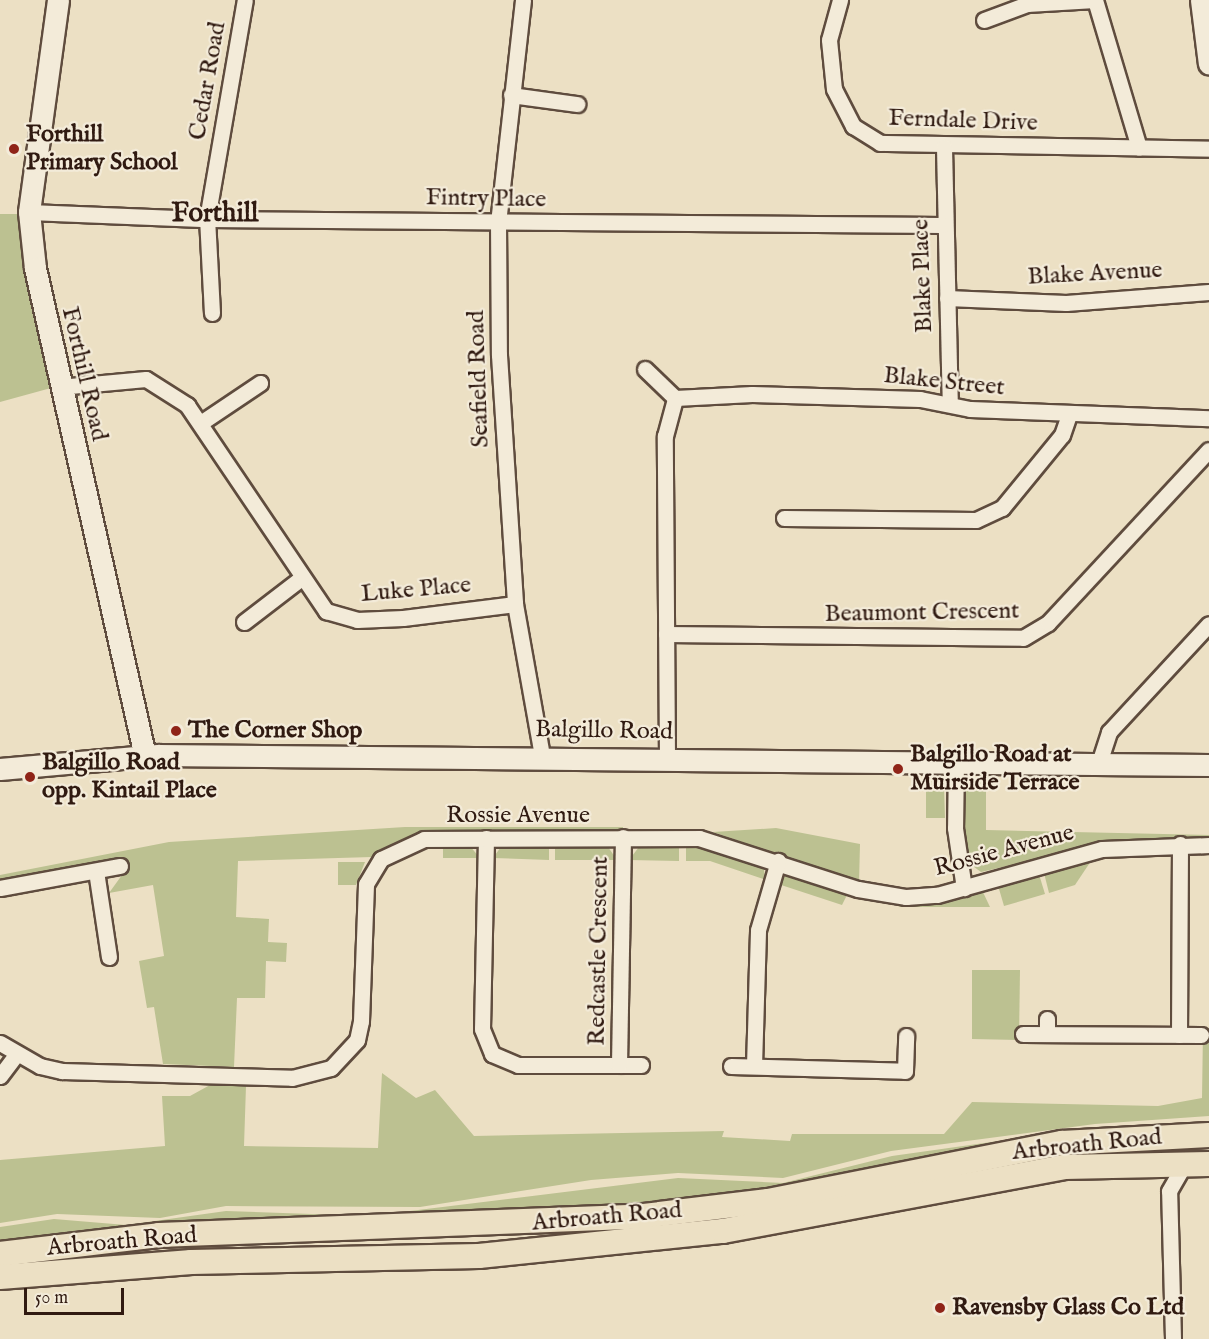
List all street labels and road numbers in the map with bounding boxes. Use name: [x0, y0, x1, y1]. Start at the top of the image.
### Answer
street label: Cedar Road: [183, 20, 233, 142]
street label: Ferndale Drive: [888, 104, 1038, 138]
street label: Fintry Place: [425, 184, 547, 214]
street label: Blake Place: [907, 219, 939, 333]
street label: Blake Avenue: [1027, 256, 1163, 292]
street label: Forthill Road: [55, 304, 113, 444]
street label: Seafield Road: [462, 310, 496, 448]
street label: Blake Street: [882, 361, 1006, 403]
street label: Luke Place: [360, 571, 472, 609]
street label: Beaumont Crescent: [824, 597, 1020, 629]
street label: Balgillo Road: [535, 715, 673, 747]
street label: Rossie Avenue: [446, 802, 590, 830]
street label: Rossie Avenue: [931, 818, 1077, 884]
street label: Redcastle Crescent: [583, 856, 615, 1046]
street label: Arbroath Road: [1011, 1123, 1163, 1167]
street label: Arbroath Road: [531, 1196, 683, 1238]
street label: Arbroath Road: [46, 1221, 198, 1263]

